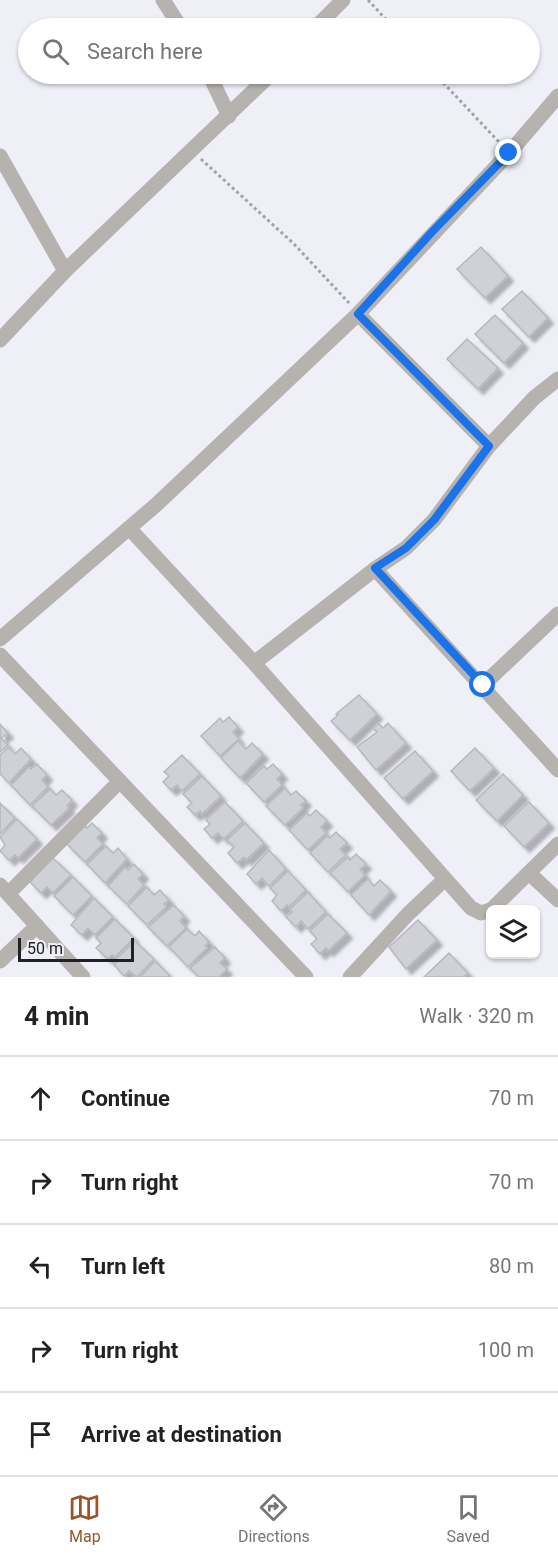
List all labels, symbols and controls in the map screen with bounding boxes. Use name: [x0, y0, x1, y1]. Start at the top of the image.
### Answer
search box: [18, 18, 540, 84]
icon: search: [39, 35, 72, 68]
text: Search here: [87, 39, 203, 64]
route end: [495, 139, 521, 165]
route start: [469, 671, 495, 697]
map controls: [486, 905, 540, 959]
button: layers: [486, 905, 540, 959]
scale bar: [18, 935, 134, 962]
text: 50 m: [27, 939, 63, 958]
text: 4 min: [24, 1001, 89, 1031]
text: Walk · 320 m: [419, 1004, 534, 1028]
icon: ahead: [24, 1082, 57, 1115]
text: Continue: [81, 1086, 170, 1111]
text: 70 m: [489, 1086, 534, 1110]
icon: right: [24, 1166, 57, 1199]
text: Turn right: [81, 1170, 178, 1195]
text: 70 m: [489, 1170, 534, 1194]
icon: left: [24, 1250, 57, 1283]
text: Turn left: [81, 1254, 165, 1279]
text: 80 m: [489, 1254, 534, 1278]
icon: right: [24, 1334, 57, 1367]
text: Turn right: [81, 1338, 178, 1363]
text: 100 m: [478, 1338, 534, 1362]
icon: arrive: [24, 1418, 57, 1451]
text: Arrive at destination: [81, 1422, 282, 1447]
tab: Map: [68, 1491, 101, 1546]
tab: Directions: [238, 1491, 310, 1546]
tab: Saved: [446, 1491, 490, 1546]

